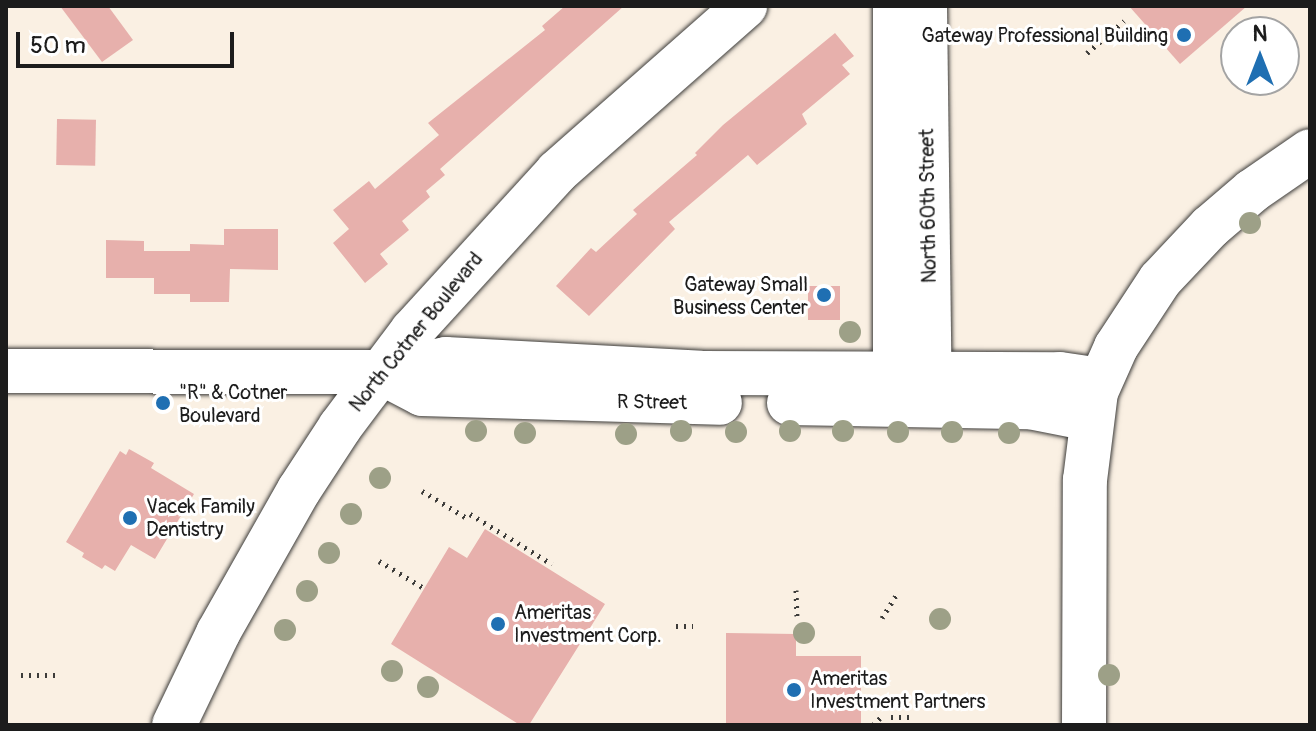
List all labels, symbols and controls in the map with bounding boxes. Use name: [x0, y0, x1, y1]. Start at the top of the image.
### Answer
scale bar: [20, 16, 238, 66]
north arrow: [1220, 16, 1300, 96]
text: N: [1253, 20, 1267, 48]
place label: Gateway Professional Building: [922, 23, 1168, 47]
marker: Gateway Professional Building: [1175, 26, 1193, 44]
text: 50 m: [30, 31, 86, 60]
street label: North 60th Street: [915, 129, 941, 283]
street label: North Cotner Boulevard: [344, 247, 488, 417]
place label: Gateway Small Business Center: [673, 272, 808, 319]
marker: Gateway Small Business Center: [815, 286, 833, 304]
place label: "R" & Cotner Boulevard: [179, 380, 287, 427]
street label: R Street: [617, 389, 687, 415]
marker: "R" & Cotner Boulevard: [154, 394, 172, 412]
place label: Vacek Family Dentistry: [146, 494, 255, 541]
marker: Vacek Family Dentistry: [121, 509, 139, 527]
place label: Ameritas Investment Corp.: [514, 600, 662, 647]
marker: Ameritas Investment Corp.: [489, 615, 507, 633]
place label: Ameritas Investment Partners: [810, 666, 986, 713]
marker: Ameritas Investment Partners: [785, 681, 803, 699]

